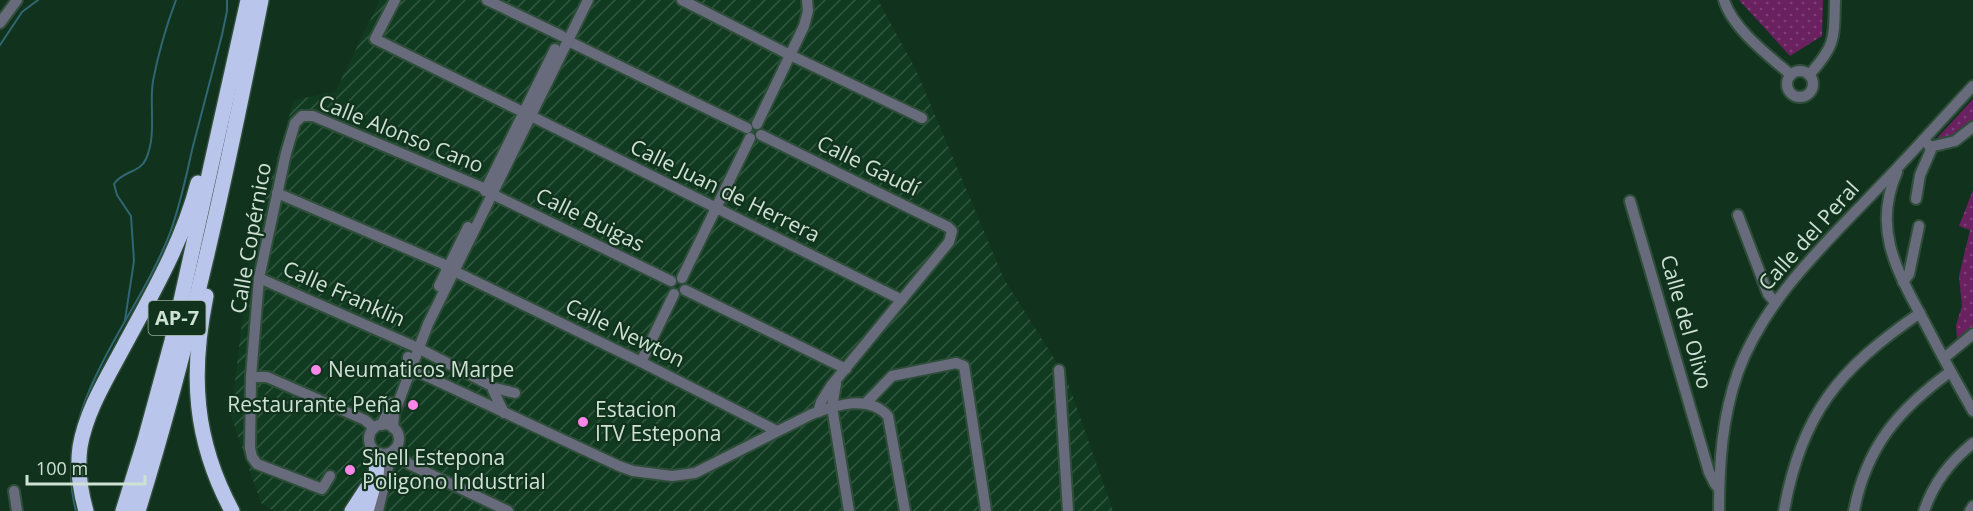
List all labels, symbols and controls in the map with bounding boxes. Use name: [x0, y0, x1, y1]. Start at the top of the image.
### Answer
street label: Calle Alonso Cano: [315, 87, 488, 179]
street label: Calle Gaudí: [813, 128, 925, 202]
street label: Calle Juan de Herrera: [626, 132, 825, 248]
street label: Calle Copérnico: [223, 160, 277, 315]
street label: Calle del Peral: [1752, 175, 1865, 296]
street label: Calle Buigas: [531, 181, 649, 257]
street label: Calle del Olivo: [1654, 251, 1719, 392]
street label: Calle Franklin: [279, 254, 410, 333]
street label: Calle Newton: [561, 291, 690, 373]
road number: AP-7: [148, 301, 206, 335]
place label: Neumaticos Marpe: [328, 355, 514, 383]
marker: Neumaticos Marpe: [309, 363, 323, 377]
place label: Restaurante Peña: [227, 390, 401, 418]
place label: Estacion ITV Estepona: [595, 395, 721, 447]
marker: Restaurante Peña: [406, 398, 420, 412]
marker: Estacion ITV Estepona: [576, 415, 590, 429]
place label: Shell Estepona Poligono Industrial: [362, 443, 546, 495]
scale bar: [27, 448, 146, 486]
text: 100 m: [36, 456, 88, 480]
marker: Shell Estepona Poligono Industrial: [343, 463, 357, 477]

